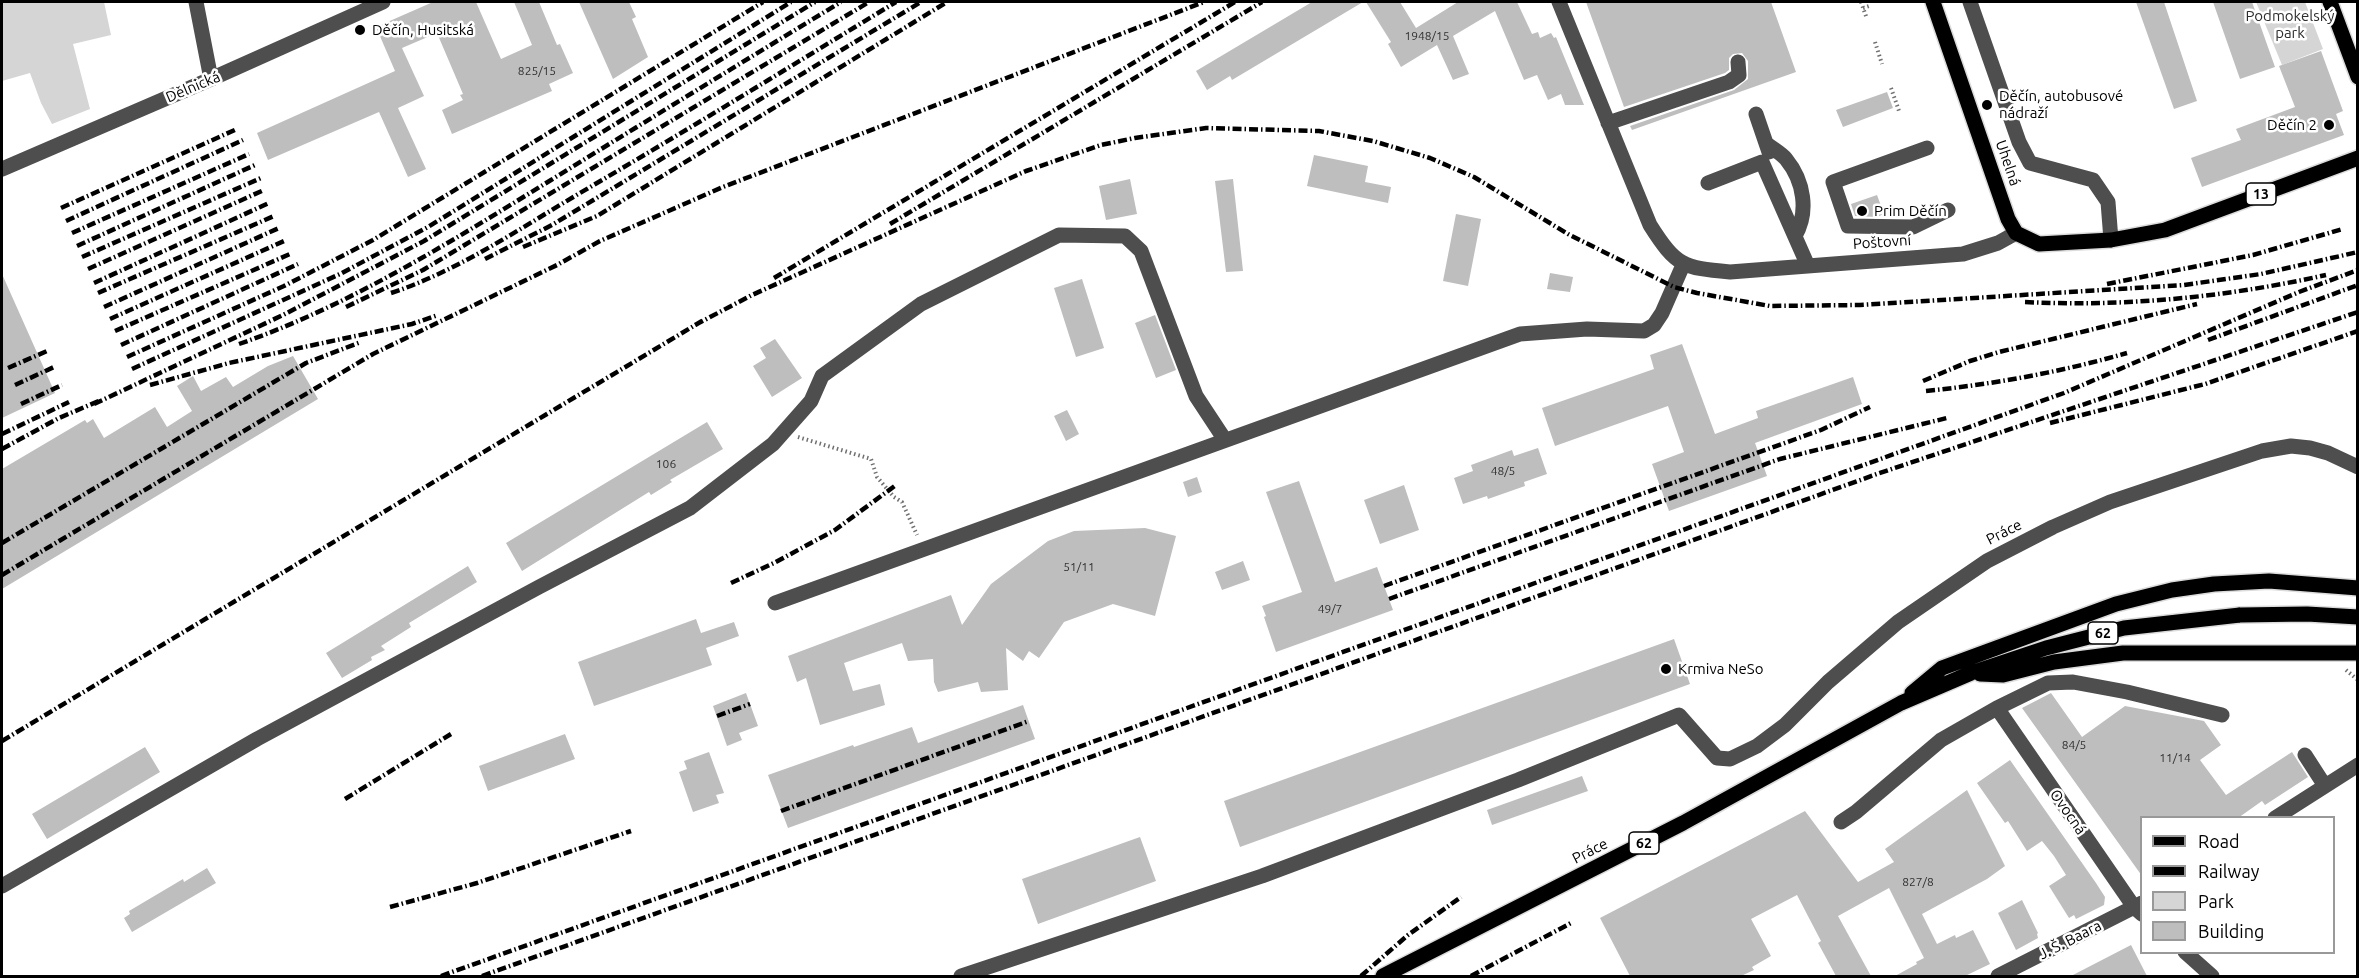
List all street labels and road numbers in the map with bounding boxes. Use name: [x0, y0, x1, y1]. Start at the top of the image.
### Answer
street label: Dělnická: [163, 68, 223, 106]
street label: Uhelná: [1992, 138, 2024, 188]
road number: 13: [2246, 183, 2276, 205]
street label: Poštovní: [1852, 231, 1912, 253]
street label: Práce: [1983, 515, 2025, 549]
road number: 62: [2088, 622, 2118, 644]
street label: Ovocná: [2046, 786, 2090, 838]
road number: 62: [1629, 832, 1659, 854]
street label: Práce: [1569, 834, 1611, 868]
street label: J. Š. Baara: [2036, 917, 2104, 963]

